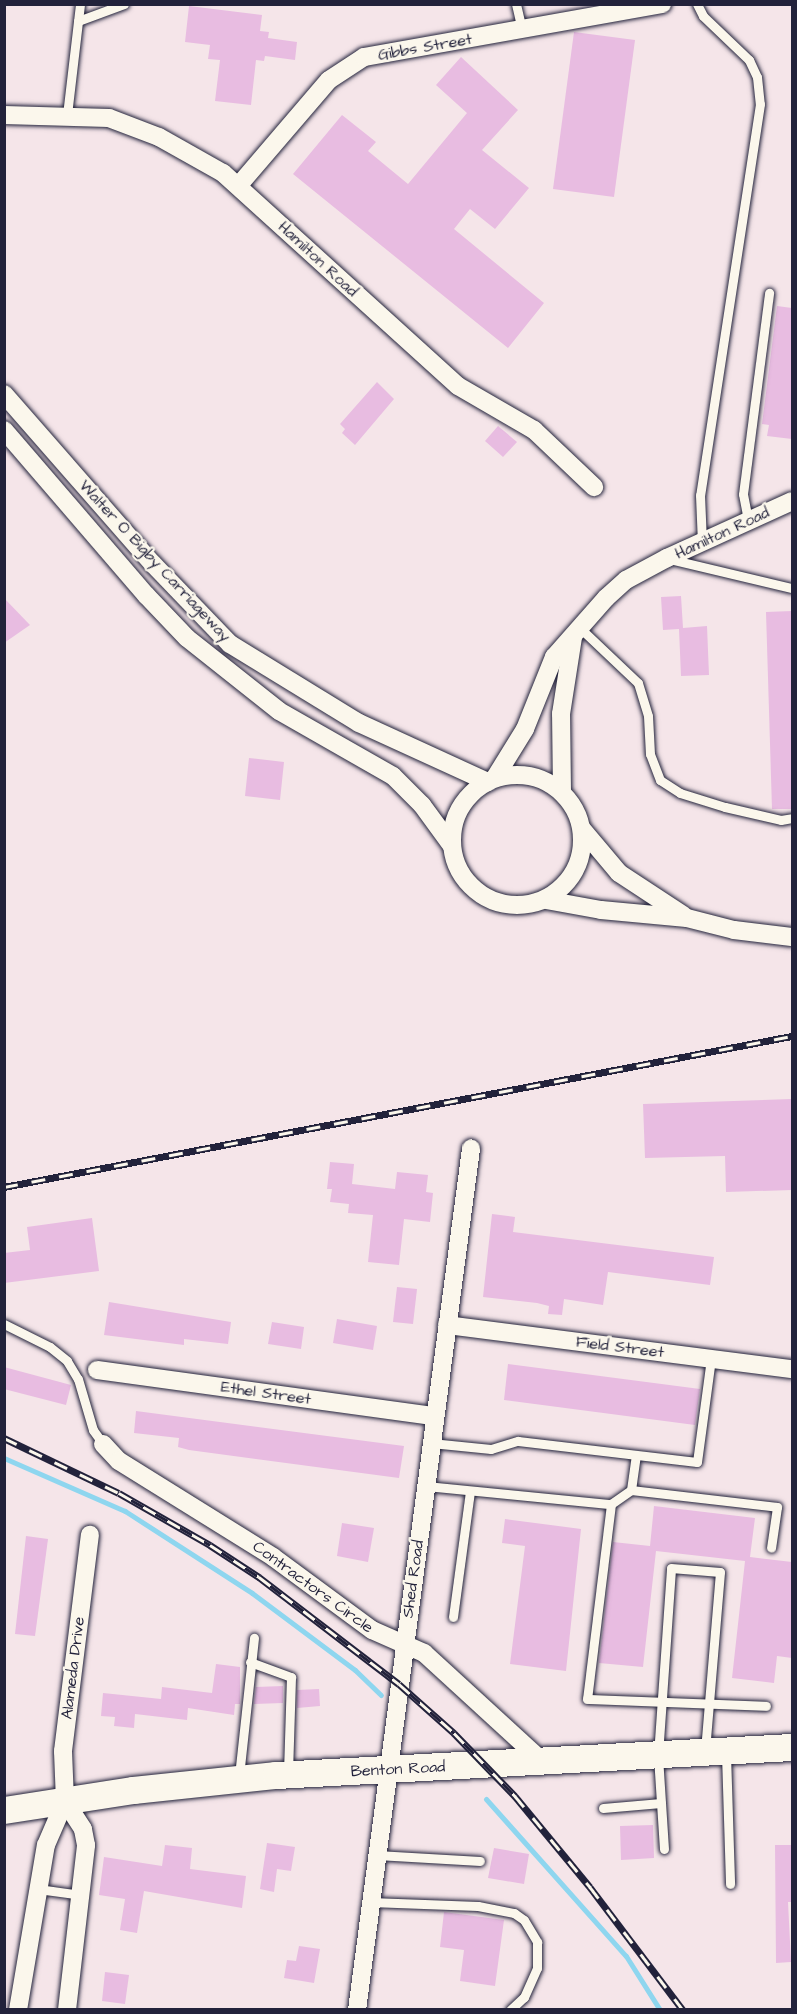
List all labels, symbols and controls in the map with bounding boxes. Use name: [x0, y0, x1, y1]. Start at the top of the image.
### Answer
street label: Gibbs Street: [376, 29, 474, 65]
street label: Hamilton Road: [274, 217, 362, 301]
street label: Walter O Bigby Carriageway: [75, 476, 235, 646]
street label: Hamilton Road: [672, 503, 772, 563]
street label: Field Street: [575, 1332, 665, 1362]
street label: Ethel Street: [220, 1377, 312, 1409]
street label: Contractors Circle: [249, 1537, 377, 1637]
street label: Shed Road: [398, 1539, 428, 1619]
street label: Alameda Drive: [57, 1616, 89, 1720]
street label: Benton Road: [350, 1757, 446, 1781]

